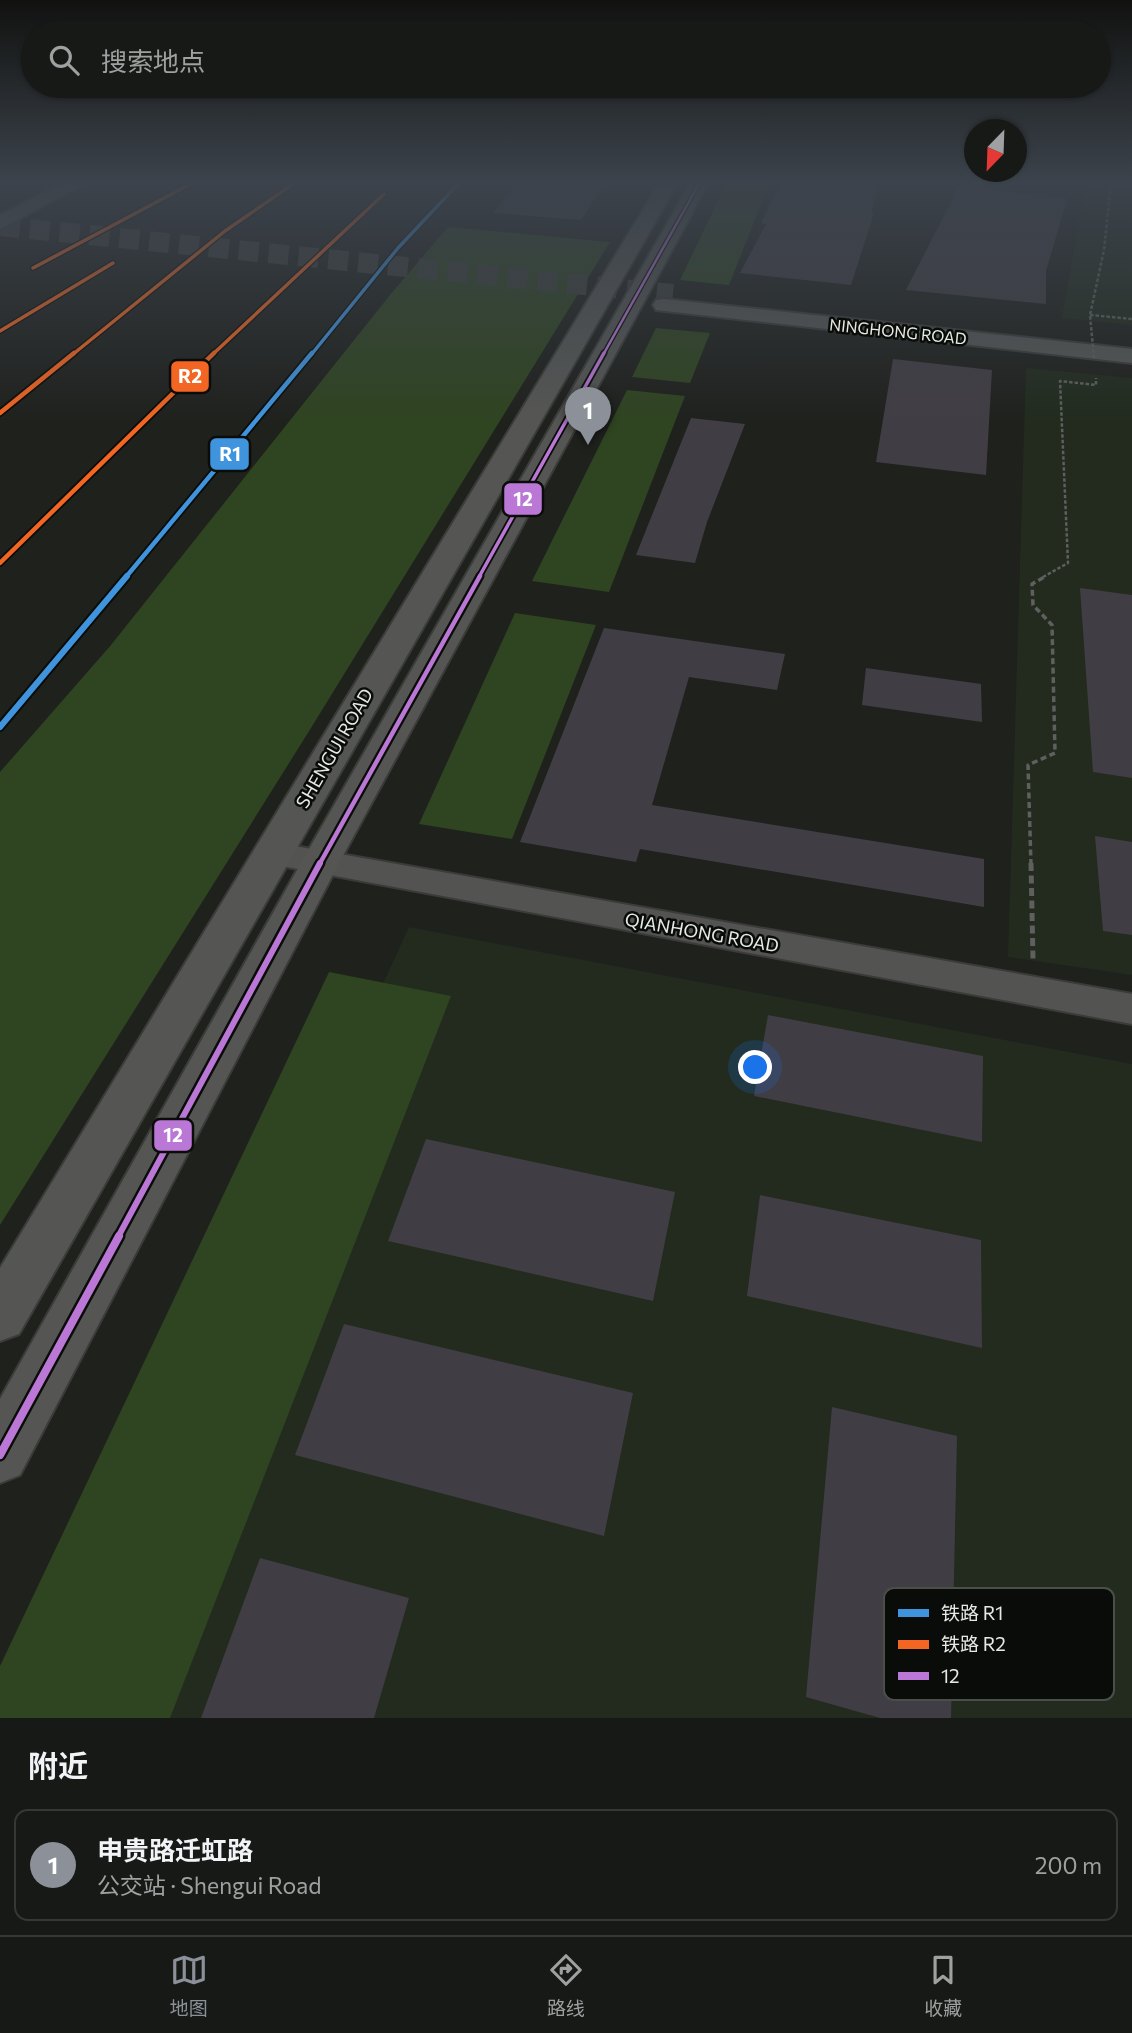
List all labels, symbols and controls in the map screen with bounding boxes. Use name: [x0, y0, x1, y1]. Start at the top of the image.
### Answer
search box: [21, 21, 1111, 98]
icon: search: [45, 41, 83, 79]
text: 搜索地点: [101, 45, 205, 76]
north arrow: [964, 119, 1027, 182]
street label: NINGHONG ROAD: [828, 314, 968, 348]
line badge: R2: [170, 360, 210, 393]
text: R2: [178, 364, 202, 387]
pin: 1: [565, 387, 611, 445]
line badge: R1: [209, 437, 250, 471]
text: R1: [219, 442, 241, 465]
line badge: 12: [503, 482, 543, 516]
text: 12: [513, 487, 533, 510]
street label: SHENGUI ROAD: [291, 684, 377, 812]
street label: QIANHONG ROAD: [623, 908, 781, 956]
your location: [738, 1050, 772, 1084]
line badge: 12: [153, 1119, 193, 1152]
text: 12: [163, 1123, 183, 1146]
legend: [884, 1588, 1114, 1700]
text: 铁路 R1: [941, 1601, 1004, 1624]
text: 铁路 R2: [941, 1632, 1006, 1655]
text: 12: [941, 1664, 960, 1687]
text: 附近: [28, 1746, 88, 1783]
text: 申贵路迁虹路: [97, 1834, 253, 1865]
text: 1: [48, 1851, 58, 1879]
text: 200 m: [1035, 1851, 1102, 1879]
text: 公交站 · Shengui Road: [97, 1871, 322, 1899]
tab: 地图: [170, 1951, 208, 2020]
tab: 路线: [547, 1951, 585, 2020]
tab: 收藏: [924, 1951, 962, 2020]

